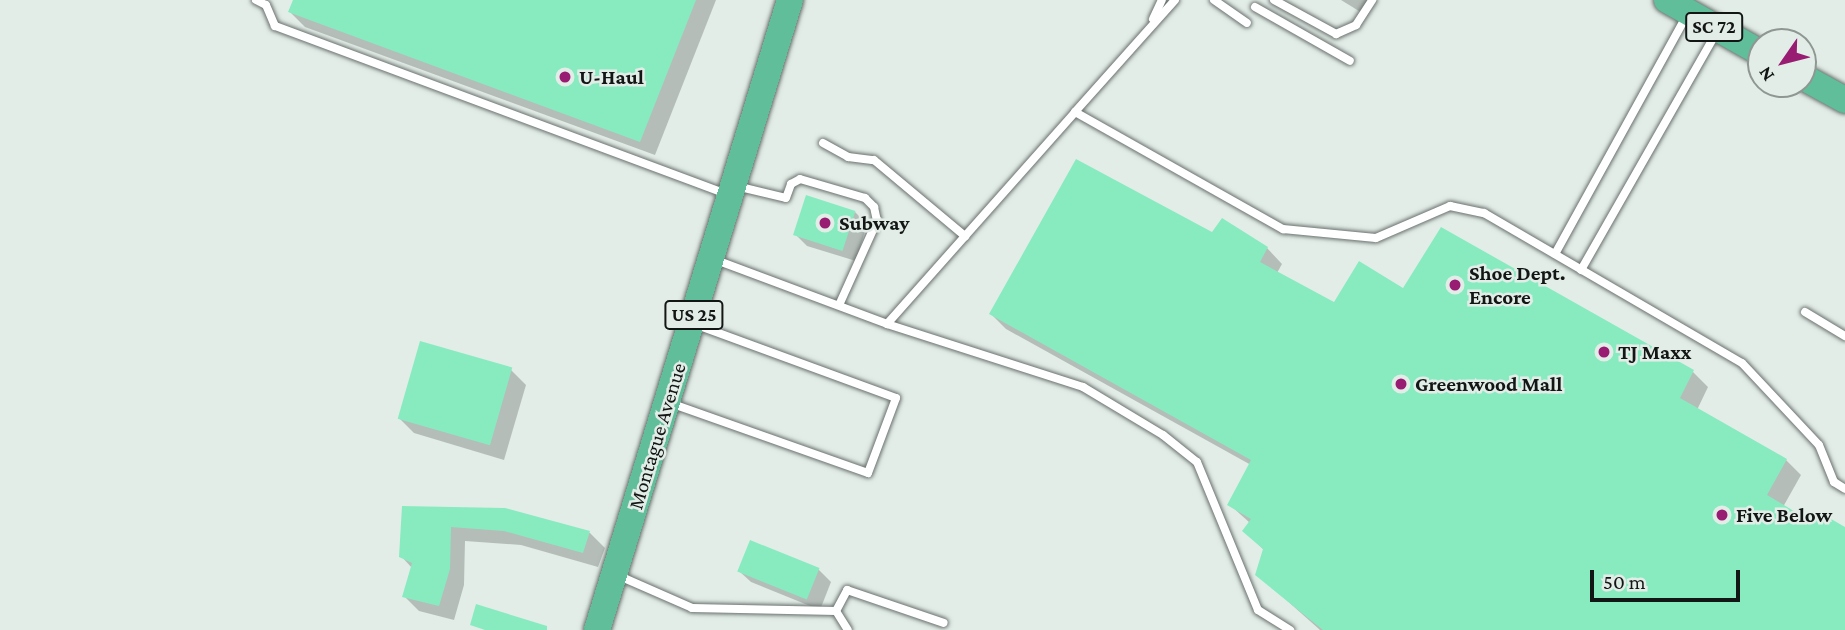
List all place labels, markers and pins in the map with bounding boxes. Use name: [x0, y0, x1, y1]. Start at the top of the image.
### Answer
place label: U-Haul: [579, 64, 644, 90]
marker: U-Haul: [557, 69, 573, 85]
place label: Subway: [839, 210, 909, 236]
marker: Subway: [817, 215, 833, 231]
place label: Shoe Dept. Encore: [1469, 260, 1566, 310]
marker: Shoe Dept. Encore: [1447, 277, 1463, 293]
place label: TJ Maxx: [1618, 339, 1691, 365]
marker: TJ Maxx: [1596, 344, 1612, 360]
place label: Greenwood Mall: [1415, 371, 1562, 397]
marker: Greenwood Mall: [1393, 376, 1409, 392]
place label: Five Below: [1736, 502, 1832, 528]
marker: Five Below: [1714, 507, 1730, 523]

